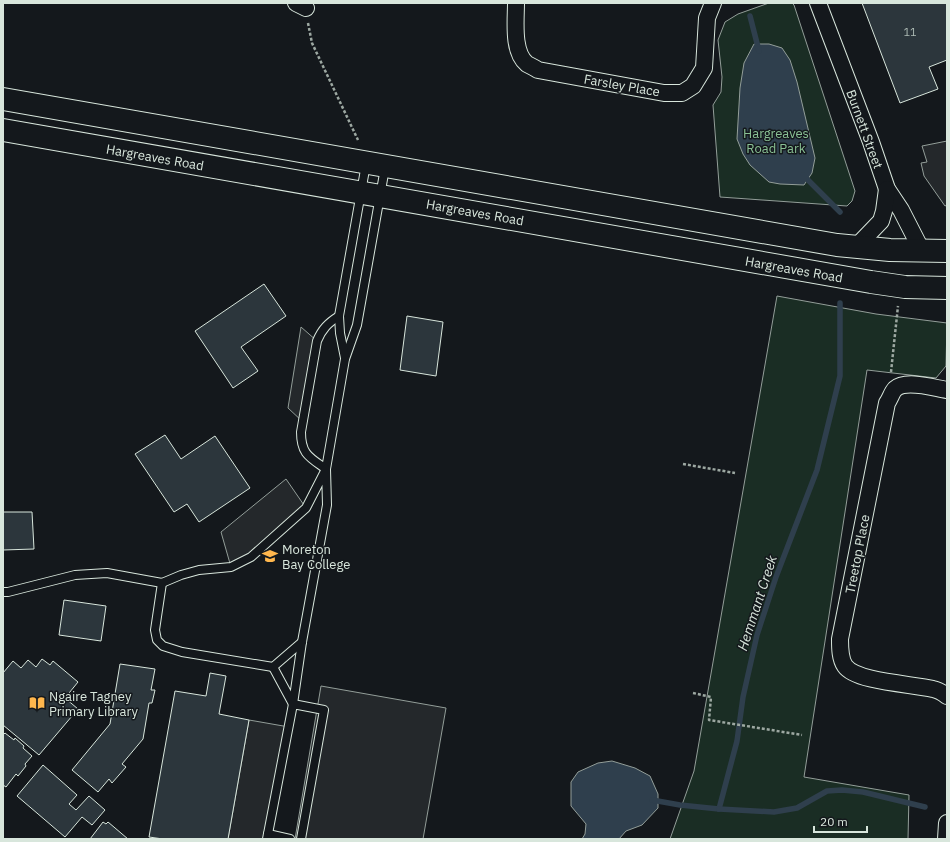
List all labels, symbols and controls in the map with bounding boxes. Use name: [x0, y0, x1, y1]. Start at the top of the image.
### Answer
house number: 11: [903, 25, 917, 39]
street label: Farsley Place: [583, 70, 661, 101]
street label: Burnett Street: [842, 87, 887, 171]
park label: Hargreaves Road Park: [743, 125, 809, 157]
street label: Hargreaves Road: [105, 141, 205, 174]
street label: Hargreaves Road: [425, 196, 525, 229]
street label: Hargreaves Road: [744, 253, 844, 286]
street label: Treetop Place: [841, 513, 873, 595]
place label: Moreton Bay College: [282, 541, 350, 573]
school or university icon: Moreton Bay College: [261, 547, 279, 565]
water label: Hemmant Creek: [733, 552, 781, 653]
place label: Ngaire Tagney Primary Library: [49, 688, 138, 720]
library icon: Ngaire Tagney Primary Library: [28, 694, 46, 712]
scale bar: [814, 808, 867, 834]
text: 20 m: [820, 814, 848, 829]

